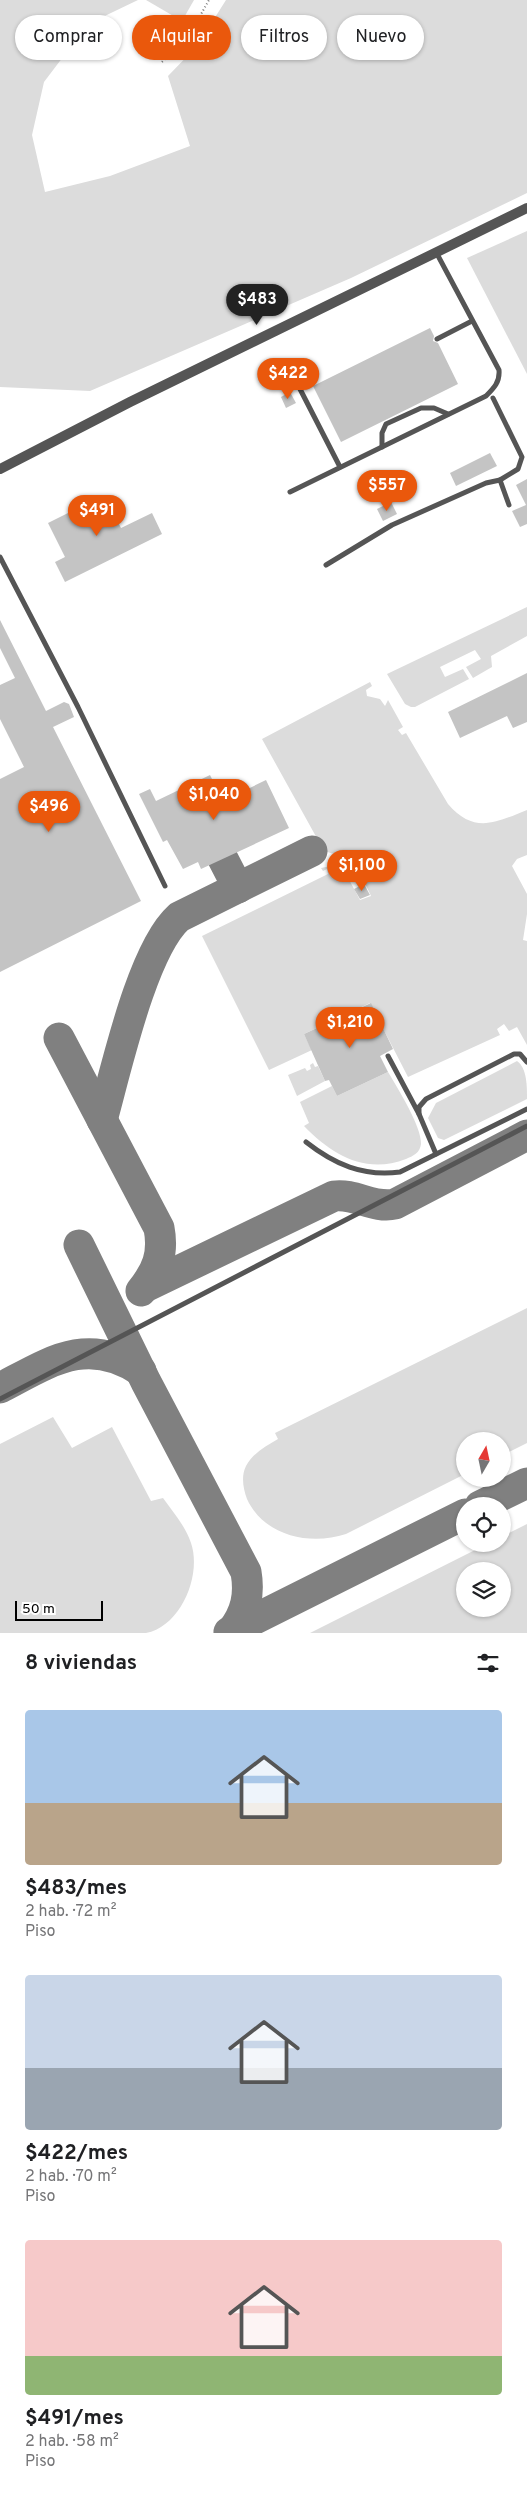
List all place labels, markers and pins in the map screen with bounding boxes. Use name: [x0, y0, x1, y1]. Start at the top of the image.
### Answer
pin: $483: [227, 284, 287, 326]
pin: $422: [258, 358, 318, 400]
pin: $557: [357, 470, 417, 512]
pin: $491: [67, 494, 127, 537]
pin: $1,040: [173, 778, 255, 821]
pin: $496: [19, 790, 79, 833]
pin: $1,100: [321, 850, 403, 892]
pin: $1,210: [309, 1006, 391, 1049]

